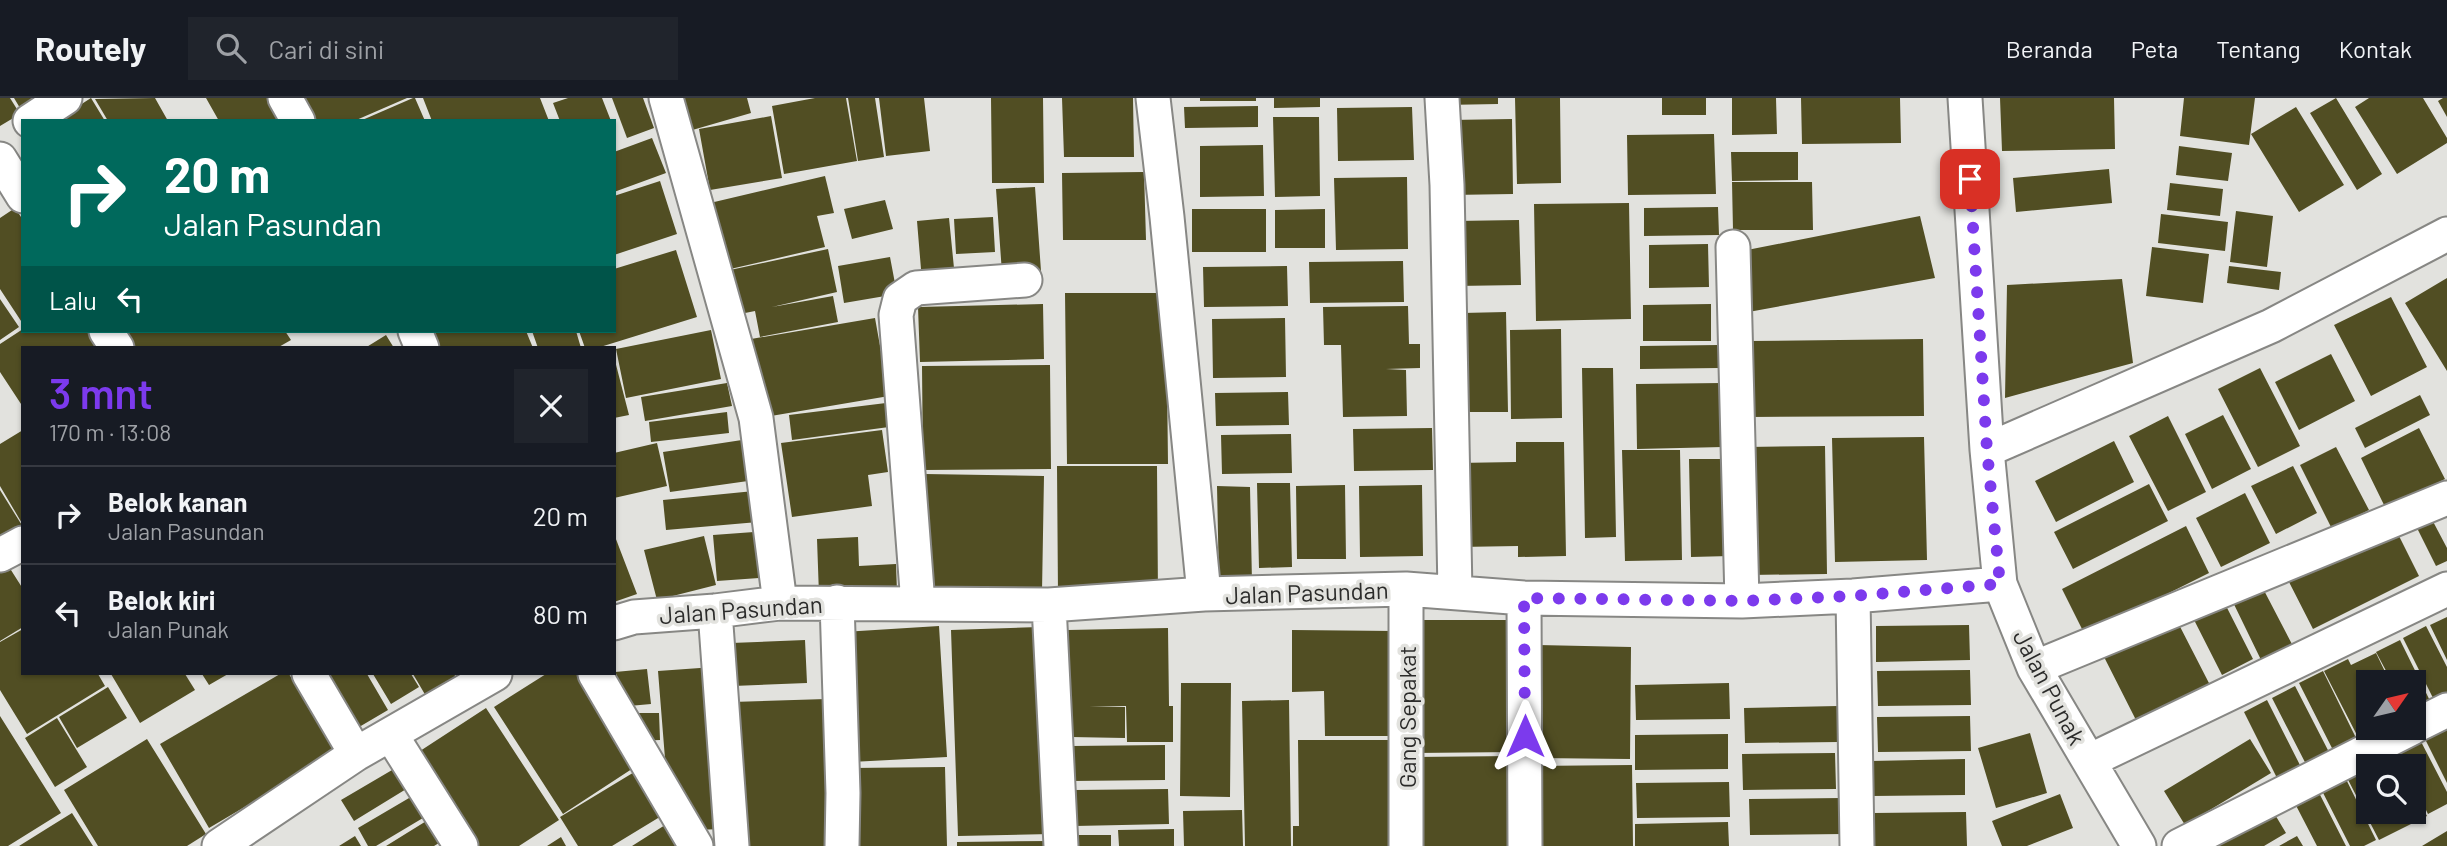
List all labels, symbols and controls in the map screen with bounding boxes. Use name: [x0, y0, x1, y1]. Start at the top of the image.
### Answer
search box: [188, 17, 678, 80]
text: Routely: [35, 28, 146, 68]
icon: search: [212, 29, 250, 67]
text: Cari di sini: [268, 33, 384, 64]
text: Beranda: [2006, 34, 2093, 63]
text: Peta: [2131, 34, 2178, 63]
text: Tentang: [2216, 34, 2301, 63]
text: Kontak: [2339, 34, 2412, 63]
text: 20 m: [164, 144, 270, 203]
icon: right: [49, 147, 140, 238]
pin: [1940, 149, 2000, 209]
icon: arrive: [1951, 160, 1989, 198]
text: Jalan Pasundan: [164, 204, 382, 242]
icon: left: [111, 280, 149, 318]
text: Lalu: [49, 284, 97, 315]
text: 3 mnt: [49, 367, 153, 417]
button: close: [514, 369, 588, 443]
text: 170 m · 13:08: [49, 418, 171, 446]
text: Belok kanan: [108, 486, 247, 517]
icon: right: [49, 496, 87, 534]
text: 20 m: [533, 500, 588, 531]
text: Jalan Pasundan: [108, 517, 265, 545]
street label: Jalan Pasundan: [1225, 575, 1389, 609]
text: Belok kiri: [108, 584, 215, 615]
street label: Jalan Pasundan: [658, 589, 824, 629]
icon: left: [49, 594, 87, 632]
text: 80 m: [533, 598, 588, 629]
text: Jalan Punak: [108, 615, 229, 643]
street label: Jalan Punak: [2008, 625, 2092, 749]
street label: Gang Sepakat: [1392, 646, 1421, 788]
north arrow: [2356, 670, 2426, 740]
map controls: [2356, 670, 2426, 824]
position arrow: [1488, 699, 1562, 773]
button: search: [2356, 754, 2426, 824]

